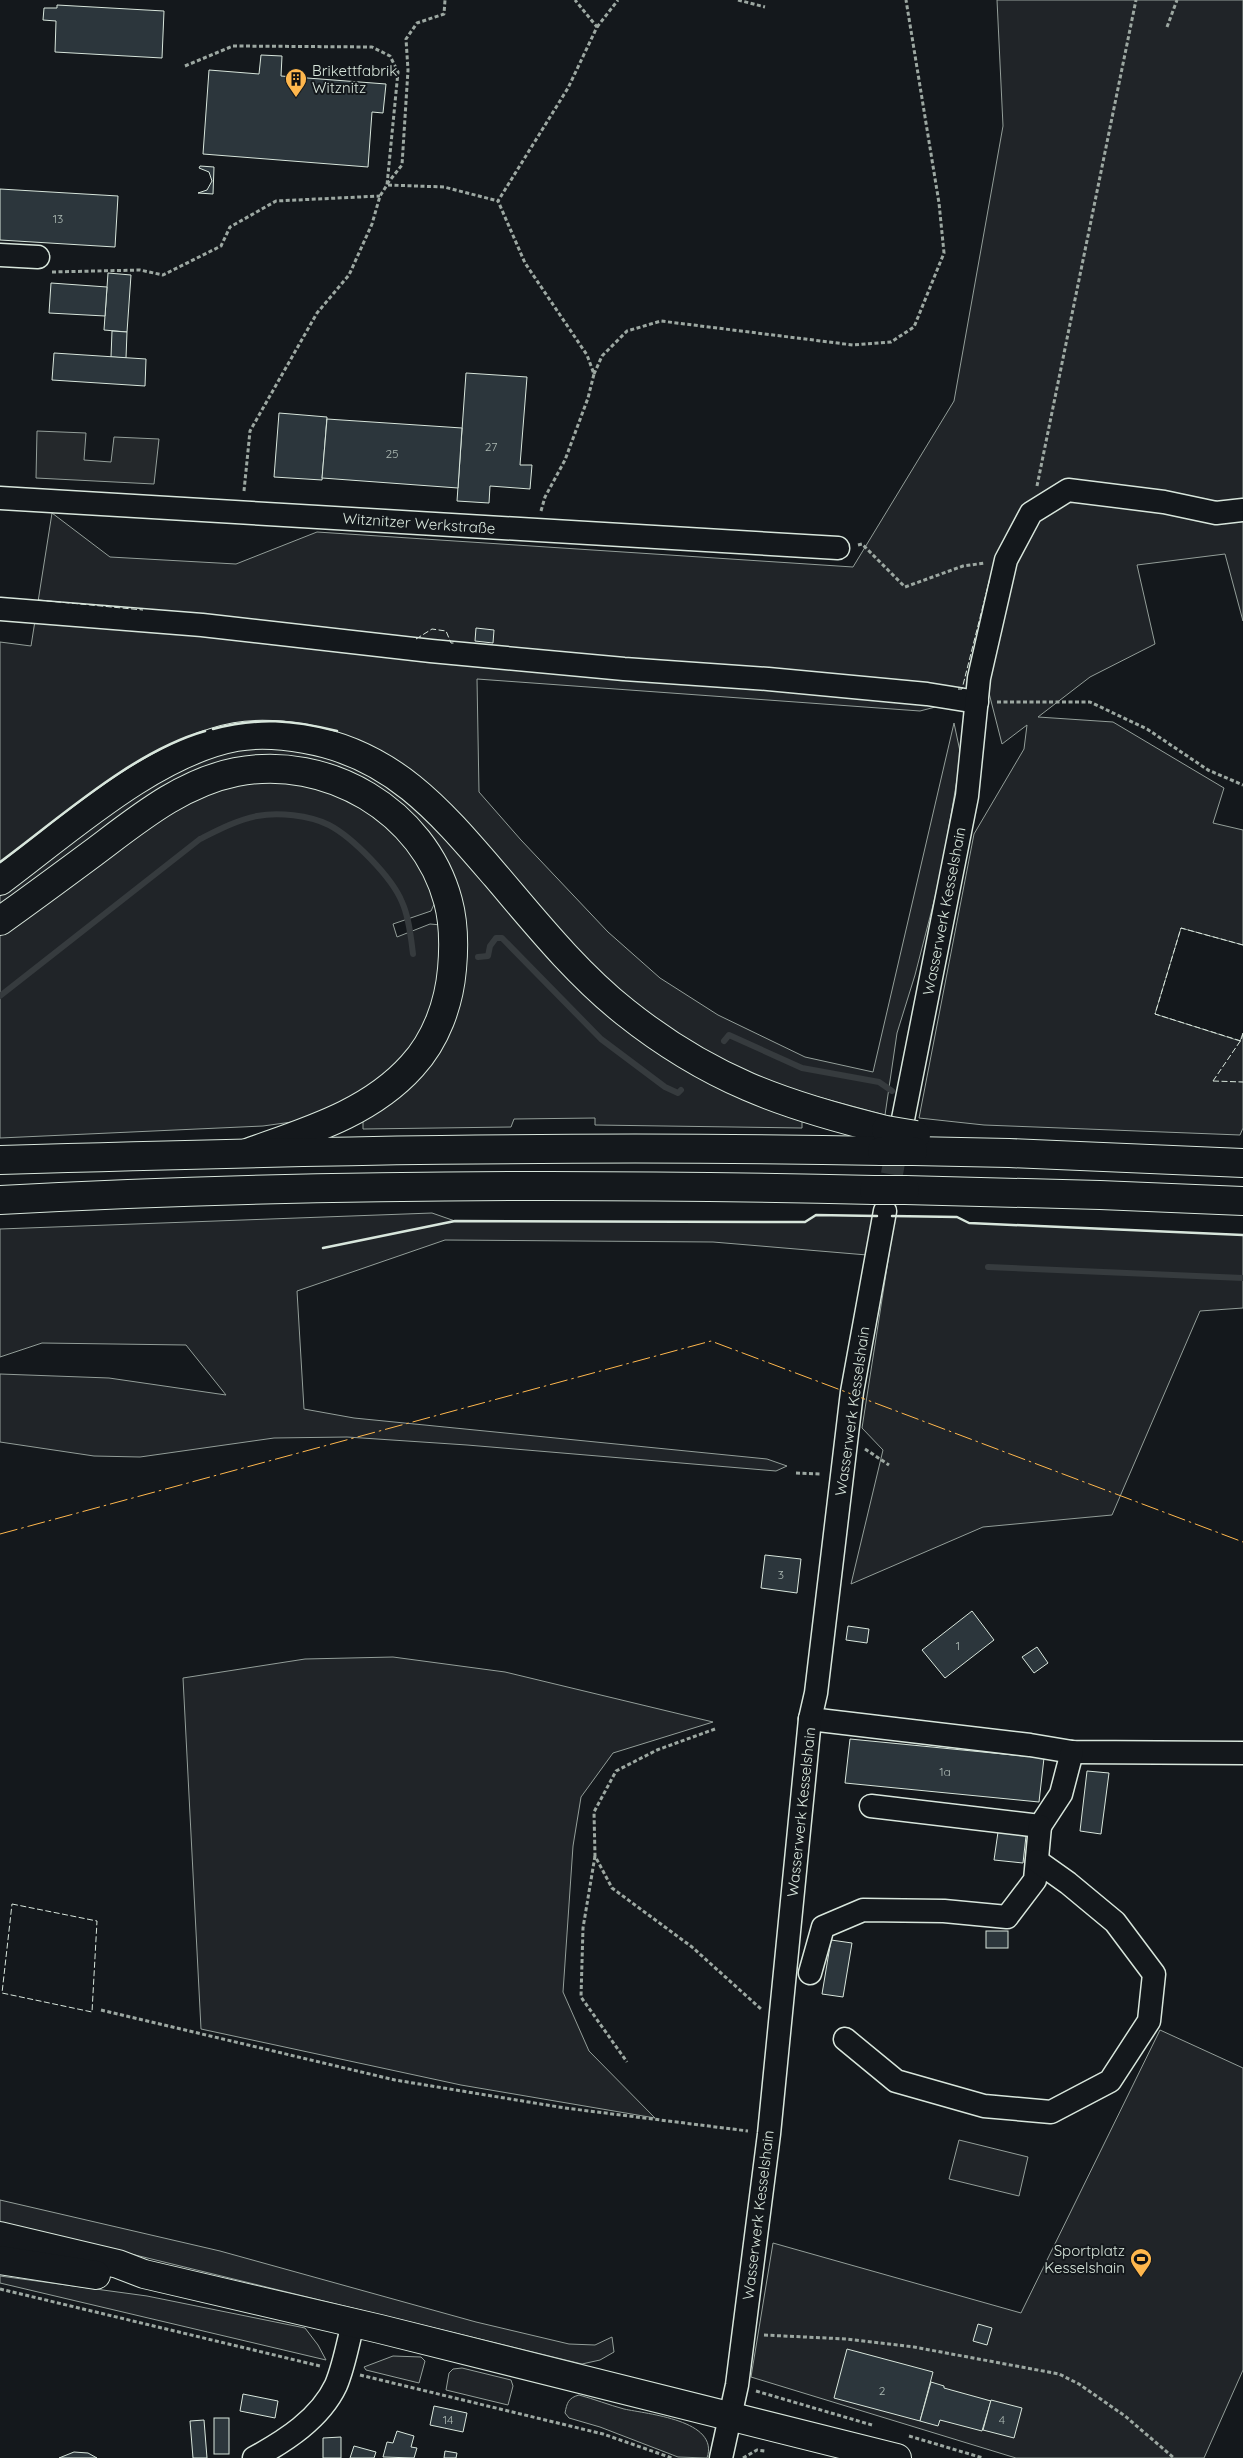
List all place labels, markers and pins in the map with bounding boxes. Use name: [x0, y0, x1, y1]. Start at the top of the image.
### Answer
place label: Brikettfabrik Witznitz: [312, 61, 397, 97]
building icon: Brikettfabrik Witznitz: [284, 67, 308, 98]
place label: Sportplatz Kesselshain: [1044, 2241, 1125, 2277]
sports icon: Sportplatz Kesselshain: [1129, 2247, 1153, 2278]

